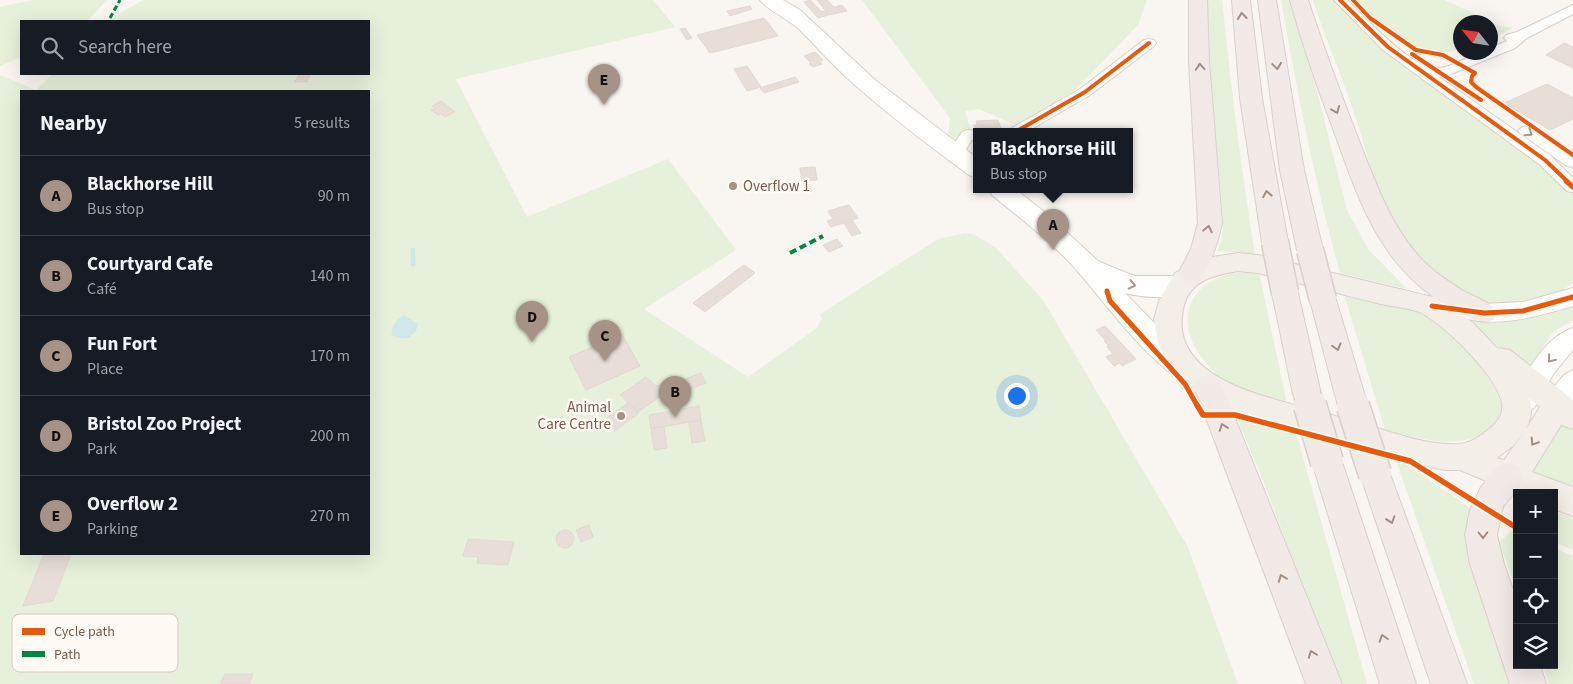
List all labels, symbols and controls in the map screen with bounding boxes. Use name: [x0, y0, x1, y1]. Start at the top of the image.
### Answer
one-way arrow: [1237, 11, 1248, 19]
north arrow: [1453, 15, 1498, 60]
search box: [20, 20, 370, 75]
icon: search: [38, 34, 66, 62]
text: Search here: [78, 34, 172, 61]
one-way arrow: [1271, 62, 1282, 70]
one-way arrow: [1194, 63, 1205, 71]
pin: E: [588, 64, 620, 105]
one-way arrow: [1330, 105, 1340, 114]
text: Nearby: [40, 108, 107, 138]
text: 5 results: [294, 112, 350, 134]
one-way arrow: [1524, 127, 1533, 136]
popup: [973, 128, 1133, 193]
text: Blackhorse Hill: [990, 136, 1116, 163]
text: Bus stop: [990, 163, 1047, 185]
text: Blackhorse Hill: [87, 171, 213, 198]
place label: Overflow 1: [743, 176, 810, 197]
marker: Overflow 1: [727, 180, 739, 192]
text: A: [51, 185, 61, 207]
text: 90 m: [318, 185, 350, 207]
one-way arrow: [1263, 189, 1273, 198]
text: Bus stop: [87, 198, 144, 220]
pin: A: [1037, 209, 1069, 250]
one-way arrow: [1203, 225, 1213, 234]
text: Courtyard Cafe: [87, 251, 213, 278]
text: B: [51, 265, 61, 287]
text: 140 m: [310, 265, 350, 287]
text: Café: [87, 278, 117, 300]
one-way arrow: [1127, 279, 1136, 290]
pin: D: [516, 301, 548, 342]
pin: C: [589, 320, 621, 361]
text: Fun Fort: [87, 331, 157, 358]
one-way arrow: [1331, 343, 1341, 351]
text: C: [51, 345, 61, 367]
text: 170 m: [310, 345, 350, 367]
one-way arrow: [1548, 353, 1556, 362]
text: Place: [87, 358, 123, 380]
pin: B: [659, 376, 691, 417]
your location: [1004, 383, 1030, 409]
place label: Animal Care Centre: [538, 397, 611, 435]
marker: Animal Care Centre: [615, 410, 627, 422]
text: Bristol Zoo Project: [87, 411, 241, 438]
one-way arrow: [1219, 423, 1229, 431]
text: D: [51, 425, 61, 447]
text: 200 m: [310, 425, 350, 447]
one-way arrow: [1531, 436, 1541, 445]
text: Park: [87, 438, 117, 460]
map controls: [1513, 489, 1558, 669]
button: +: [1513, 489, 1558, 534]
text: Overflow 2: [87, 491, 178, 518]
text: E: [52, 505, 60, 527]
text: 270 m: [310, 505, 350, 527]
one-way arrow: [1385, 515, 1395, 524]
text: Parking: [87, 518, 138, 540]
one-way arrow: [1478, 532, 1488, 540]
button: −: [1513, 534, 1558, 579]
one-way arrow: [1278, 574, 1288, 583]
button: locate: [1513, 579, 1558, 624]
legend: [12, 614, 178, 672]
text: Cycle path: [54, 622, 115, 642]
button: layers: [1513, 624, 1558, 669]
one-way arrow: [1379, 634, 1389, 642]
text: Path: [54, 645, 81, 665]
one-way arrow: [1307, 650, 1318, 659]

